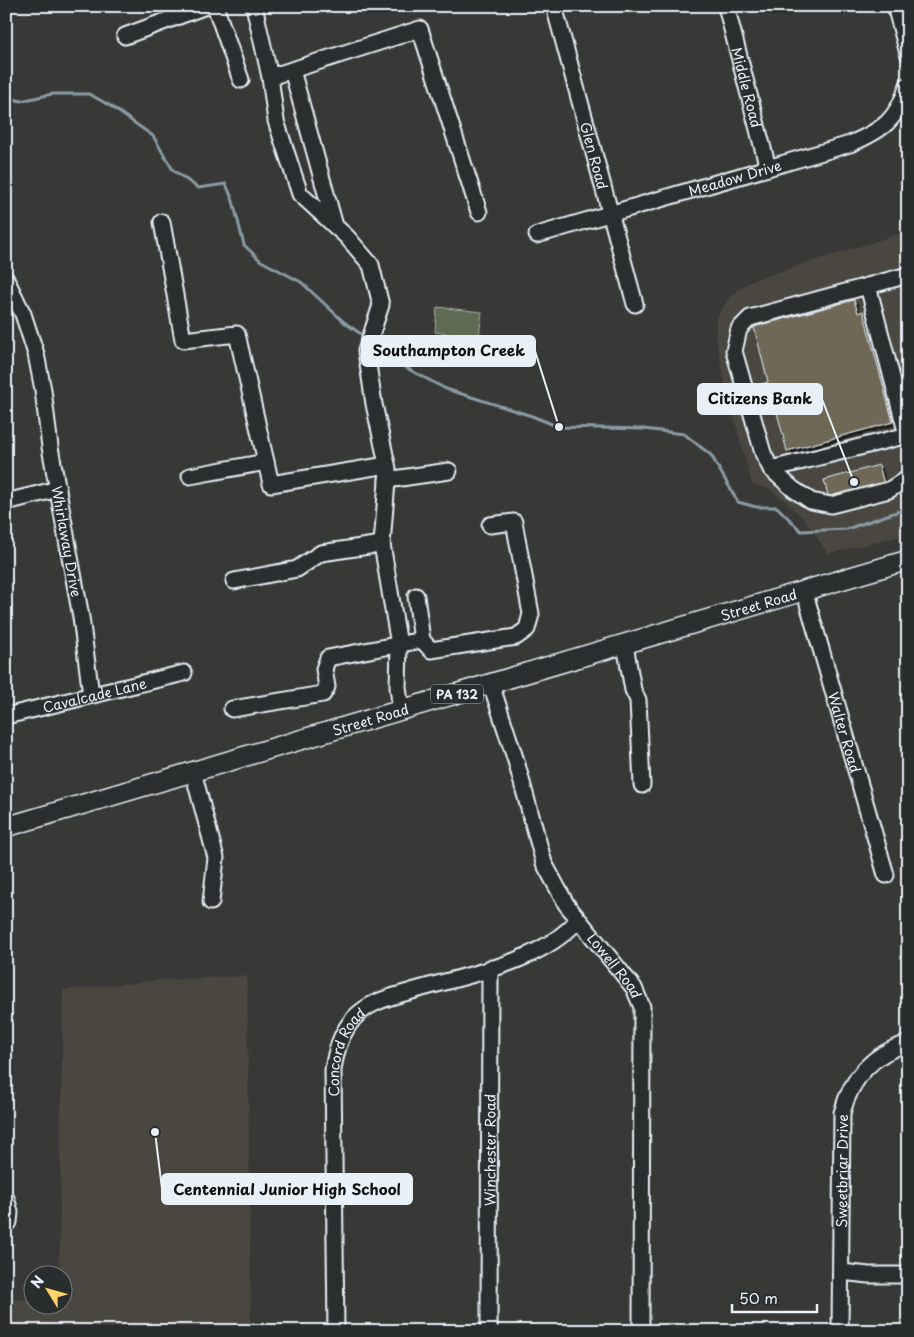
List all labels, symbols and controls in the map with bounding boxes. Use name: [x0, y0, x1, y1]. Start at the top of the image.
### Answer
street label: Middle Road: [727, 45, 768, 130]
street label: Glen Road: [575, 119, 614, 192]
street label: Meadow Drive: [686, 154, 784, 201]
callout: Southampton Creek: [362, 336, 535, 366]
text: Southampton Creek: [373, 338, 525, 361]
callout: Citizens Bank: [698, 384, 822, 414]
text: Citizens Bank: [708, 386, 812, 409]
street label: Whirlaway Drive: [47, 484, 88, 599]
street label: Street Road: [718, 583, 799, 625]
street label: Cavalcade Lane: [40, 672, 149, 717]
road number: PA 132: [431, 684, 483, 704]
street label: Walter Road: [823, 689, 867, 775]
street label: Street Road: [330, 698, 411, 740]
street label: Lowell Road: [583, 928, 648, 1001]
street label: Concord Road: [322, 1002, 369, 1097]
street label: Winchester Road: [479, 1094, 500, 1206]
street label: Sweetbriar Drive: [830, 1114, 852, 1228]
callout: Centennial Junior High School: [162, 1174, 412, 1204]
text: Centennial Junior High School: [173, 1177, 401, 1200]
north arrow: [22, 1264, 72, 1314]
text: N: [25, 1271, 49, 1293]
scale bar: [732, 1282, 816, 1314]
text: 50 m: [739, 1286, 778, 1309]

